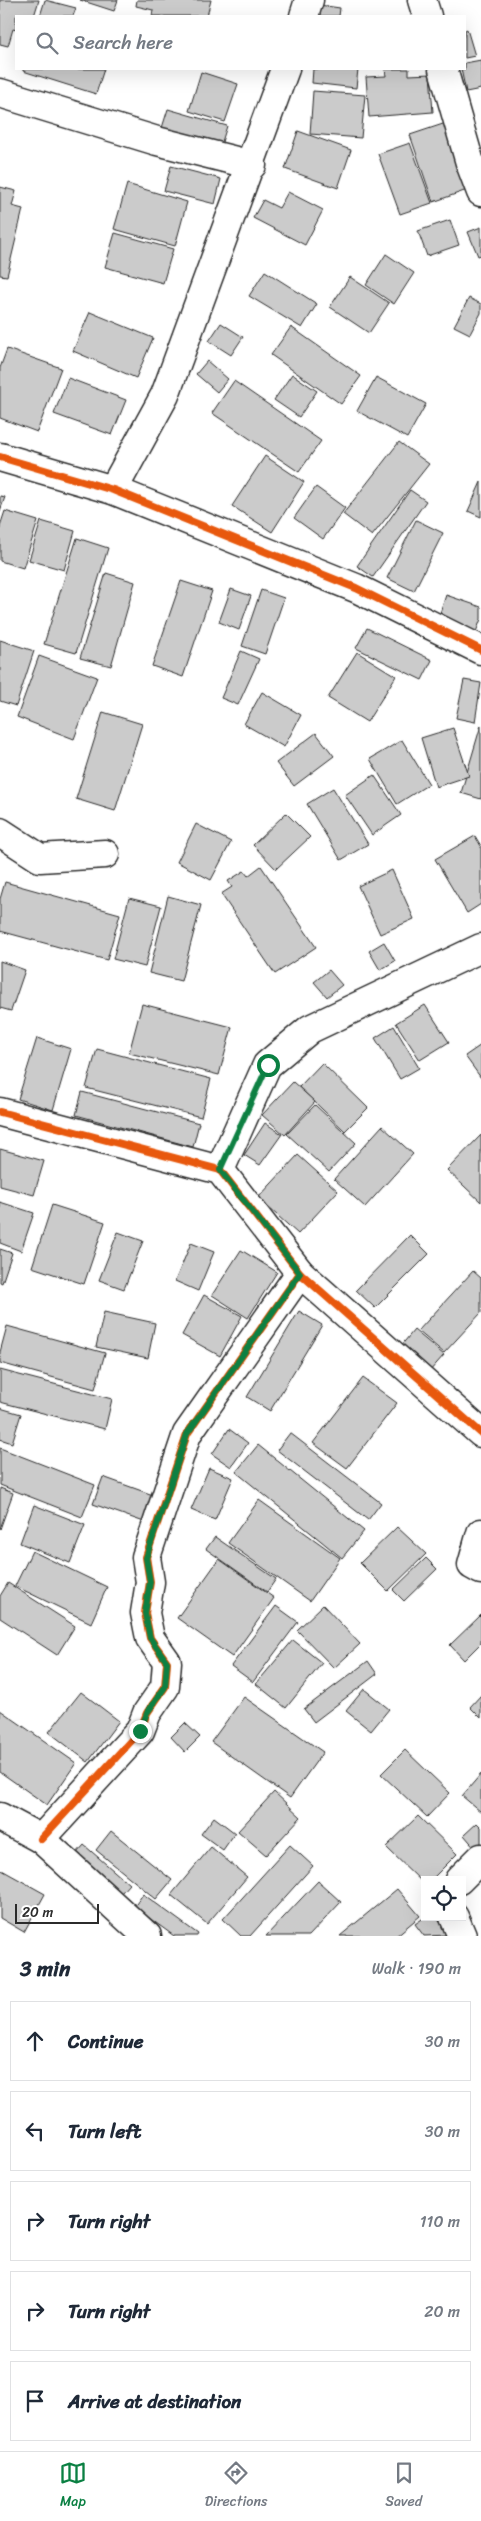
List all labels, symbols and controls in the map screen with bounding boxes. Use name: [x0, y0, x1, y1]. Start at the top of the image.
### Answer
search box: [15, 15, 466, 70]
text: Search here: [73, 26, 173, 59]
icon: search: [33, 29, 61, 57]
route start: [257, 1054, 280, 1077]
route end: [129, 1720, 152, 1743]
map controls: [421, 1876, 466, 1921]
button: locate: [421, 1876, 466, 1921]
text: 20 m: [22, 1900, 53, 1925]
scale bar: [15, 1901, 99, 1924]
text: 3 min: [20, 1950, 70, 1988]
text: Walk · 190 m: [372, 1954, 461, 1983]
text: Continue: [68, 2025, 144, 2058]
icon: ahead: [21, 2027, 49, 2055]
text: 30 m: [425, 2027, 460, 2056]
text: Turn left: [68, 2115, 141, 2148]
icon: left: [21, 2117, 49, 2145]
text: 30 m: [425, 2117, 460, 2146]
text: Turn right: [68, 2205, 150, 2238]
icon: right: [21, 2207, 49, 2235]
text: 110 m: [420, 2207, 460, 2236]
text: Turn right: [68, 2295, 150, 2328]
icon: right: [21, 2297, 49, 2325]
text: 20 m: [424, 2297, 460, 2326]
text: Arrive at destination: [68, 2385, 241, 2418]
icon: arrive: [21, 2387, 49, 2415]
tab: Map: [59, 2459, 87, 2514]
tab: Directions: [205, 2459, 267, 2514]
tab: Saved: [385, 2459, 422, 2514]

